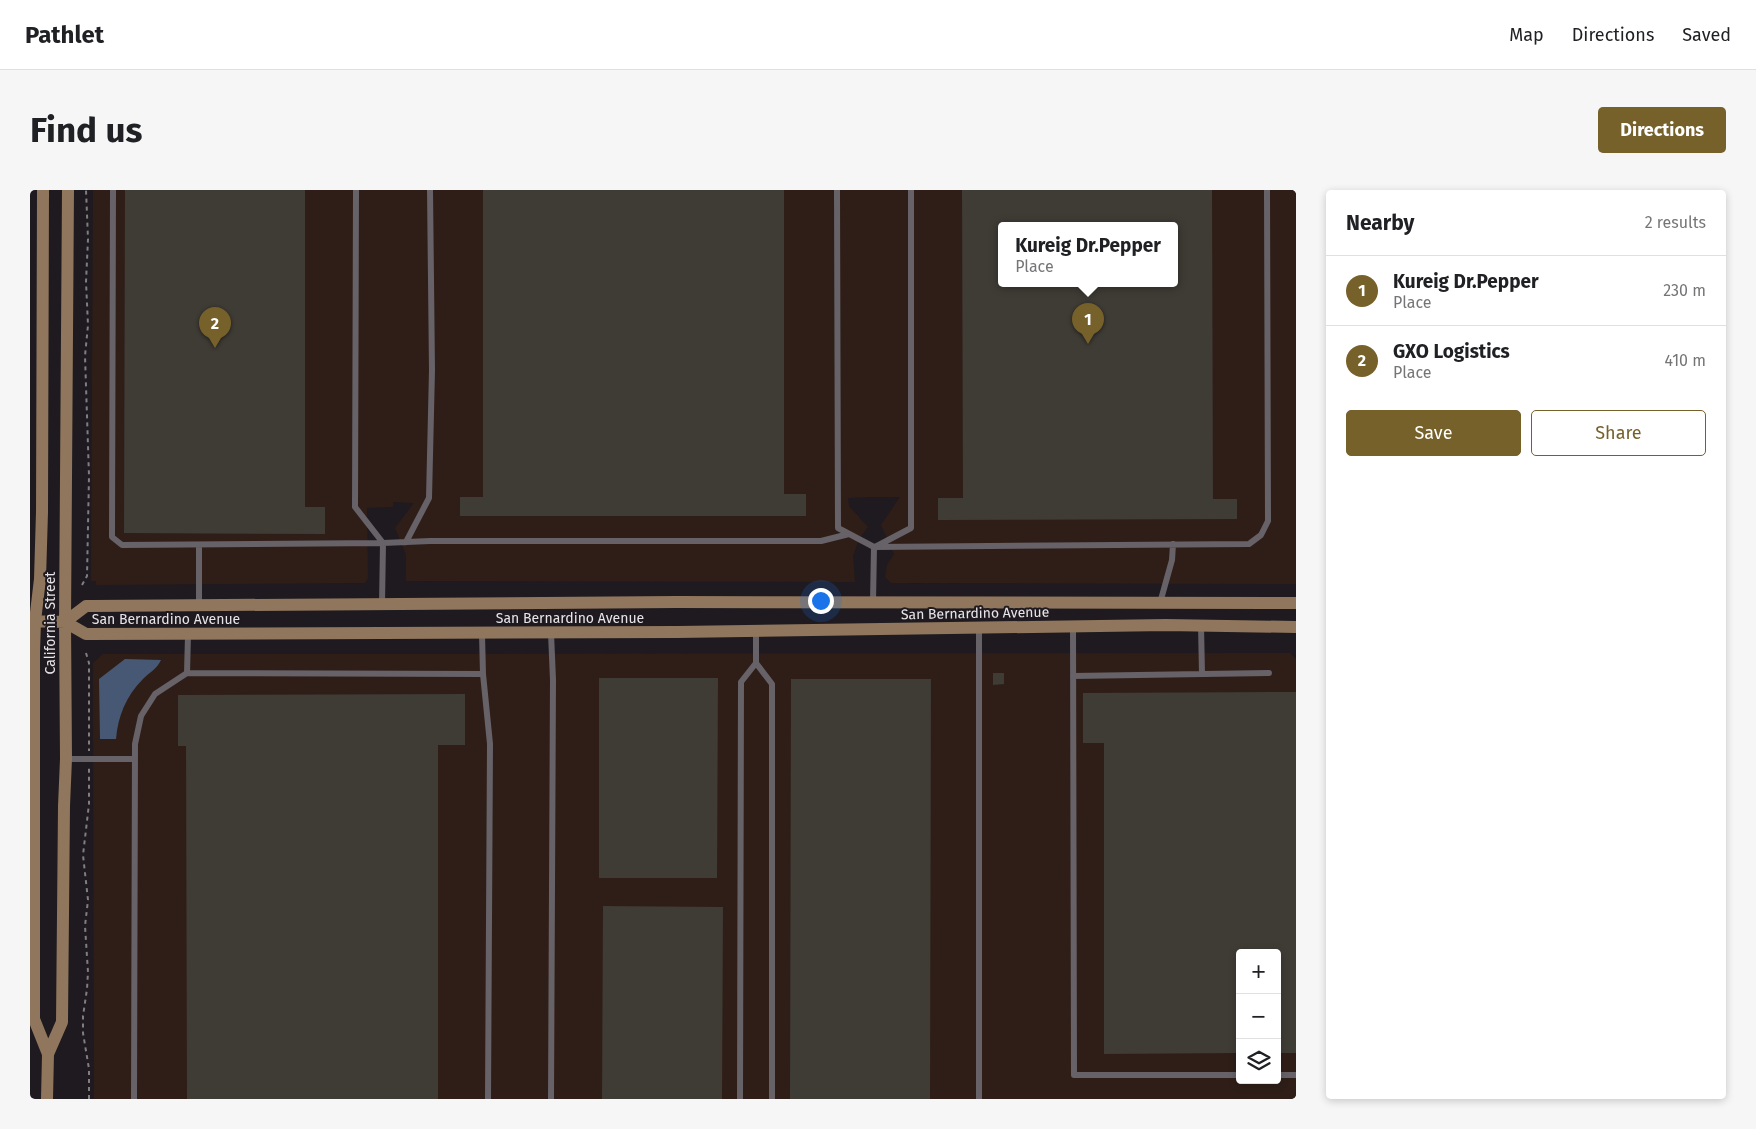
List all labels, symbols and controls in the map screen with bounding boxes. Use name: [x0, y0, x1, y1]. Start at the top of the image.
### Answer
text: Pathlet: [25, 21, 104, 49]
text: Map: [1509, 24, 1544, 46]
text: Directions: [1572, 24, 1654, 46]
text: Saved: [1682, 24, 1731, 46]
button: Directions: [1598, 107, 1726, 153]
text: Find us: [30, 109, 142, 151]
text: Nearby: [1346, 210, 1414, 236]
text: 2 results: [1645, 213, 1706, 232]
popup: [998, 222, 1178, 287]
text: Kureig Dr.Pepper: [1015, 234, 1161, 257]
text: Place: [1015, 257, 1054, 276]
text: Kureig Dr.Pepper: [1393, 270, 1539, 293]
text: 1: [1358, 281, 1366, 300]
text: 230 m: [1663, 281, 1706, 300]
text: Place: [1393, 293, 1432, 312]
pin: 1: [1072, 303, 1104, 344]
pin: 2: [199, 307, 231, 348]
text: GXO Logistics: [1393, 340, 1510, 363]
text: 2: [1358, 351, 1366, 370]
text: 410 m: [1665, 351, 1706, 370]
text: Place: [1393, 363, 1432, 382]
button: Save: [1346, 410, 1521, 456]
button: Share: [1531, 410, 1706, 456]
street label: California Street: [42, 571, 59, 674]
your location: [808, 588, 834, 614]
street label: San Bernardino Avenue: [901, 604, 1049, 623]
street label: San Bernardino Avenue: [496, 610, 644, 627]
street label: San Bernardino Avenue: [92, 611, 240, 628]
map controls: [1236, 949, 1281, 1084]
button: +: [1236, 949, 1281, 994]
button: −: [1236, 994, 1281, 1039]
button: layers: [1236, 1039, 1281, 1084]

